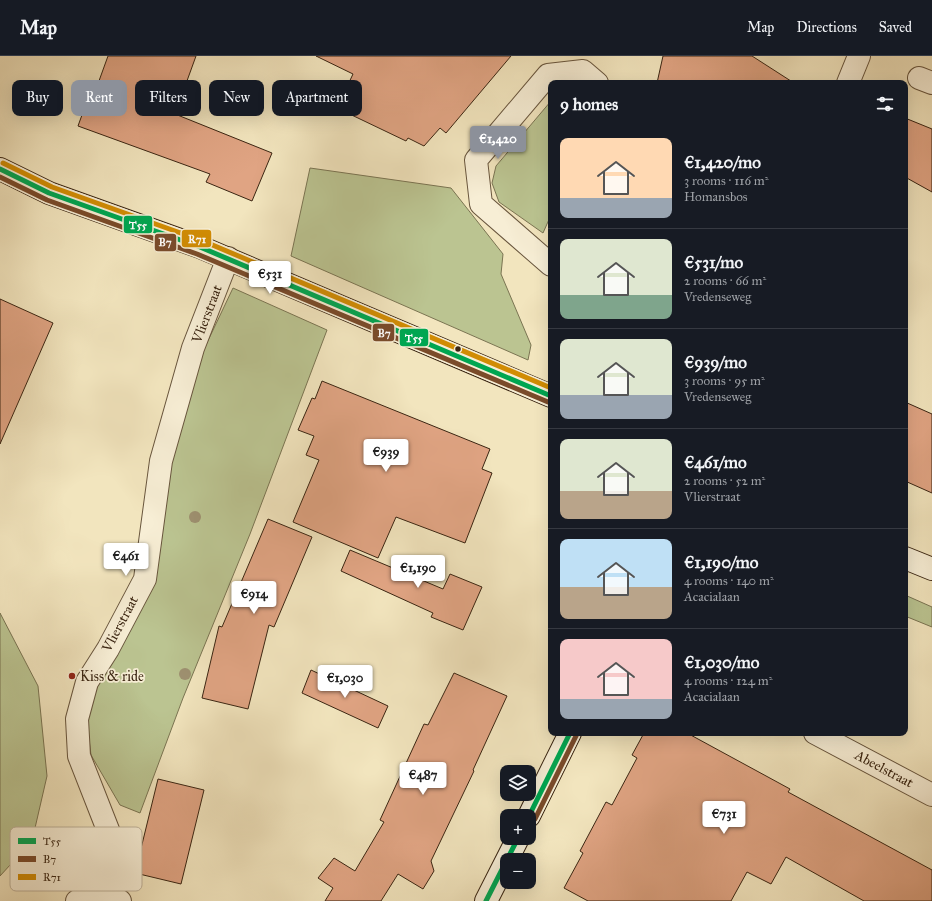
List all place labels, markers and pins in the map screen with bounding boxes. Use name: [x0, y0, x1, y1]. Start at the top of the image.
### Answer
pin: €1,420: [465, 126, 531, 160]
pin: €531: [246, 261, 294, 295]
unlabelled marker: [453, 344, 463, 354]
pin: €939: [362, 439, 410, 473]
pin: €461: [102, 543, 150, 577]
pin: €1,190: [385, 555, 451, 589]
pin: €914: [230, 581, 278, 615]
pin: €1,030: [312, 665, 378, 699]
place label: Kiss & ride: [80, 668, 144, 685]
marker: Kiss & ride: [67, 671, 77, 681]
pin: €487: [399, 762, 447, 796]
pin: €731: [700, 801, 748, 835]

